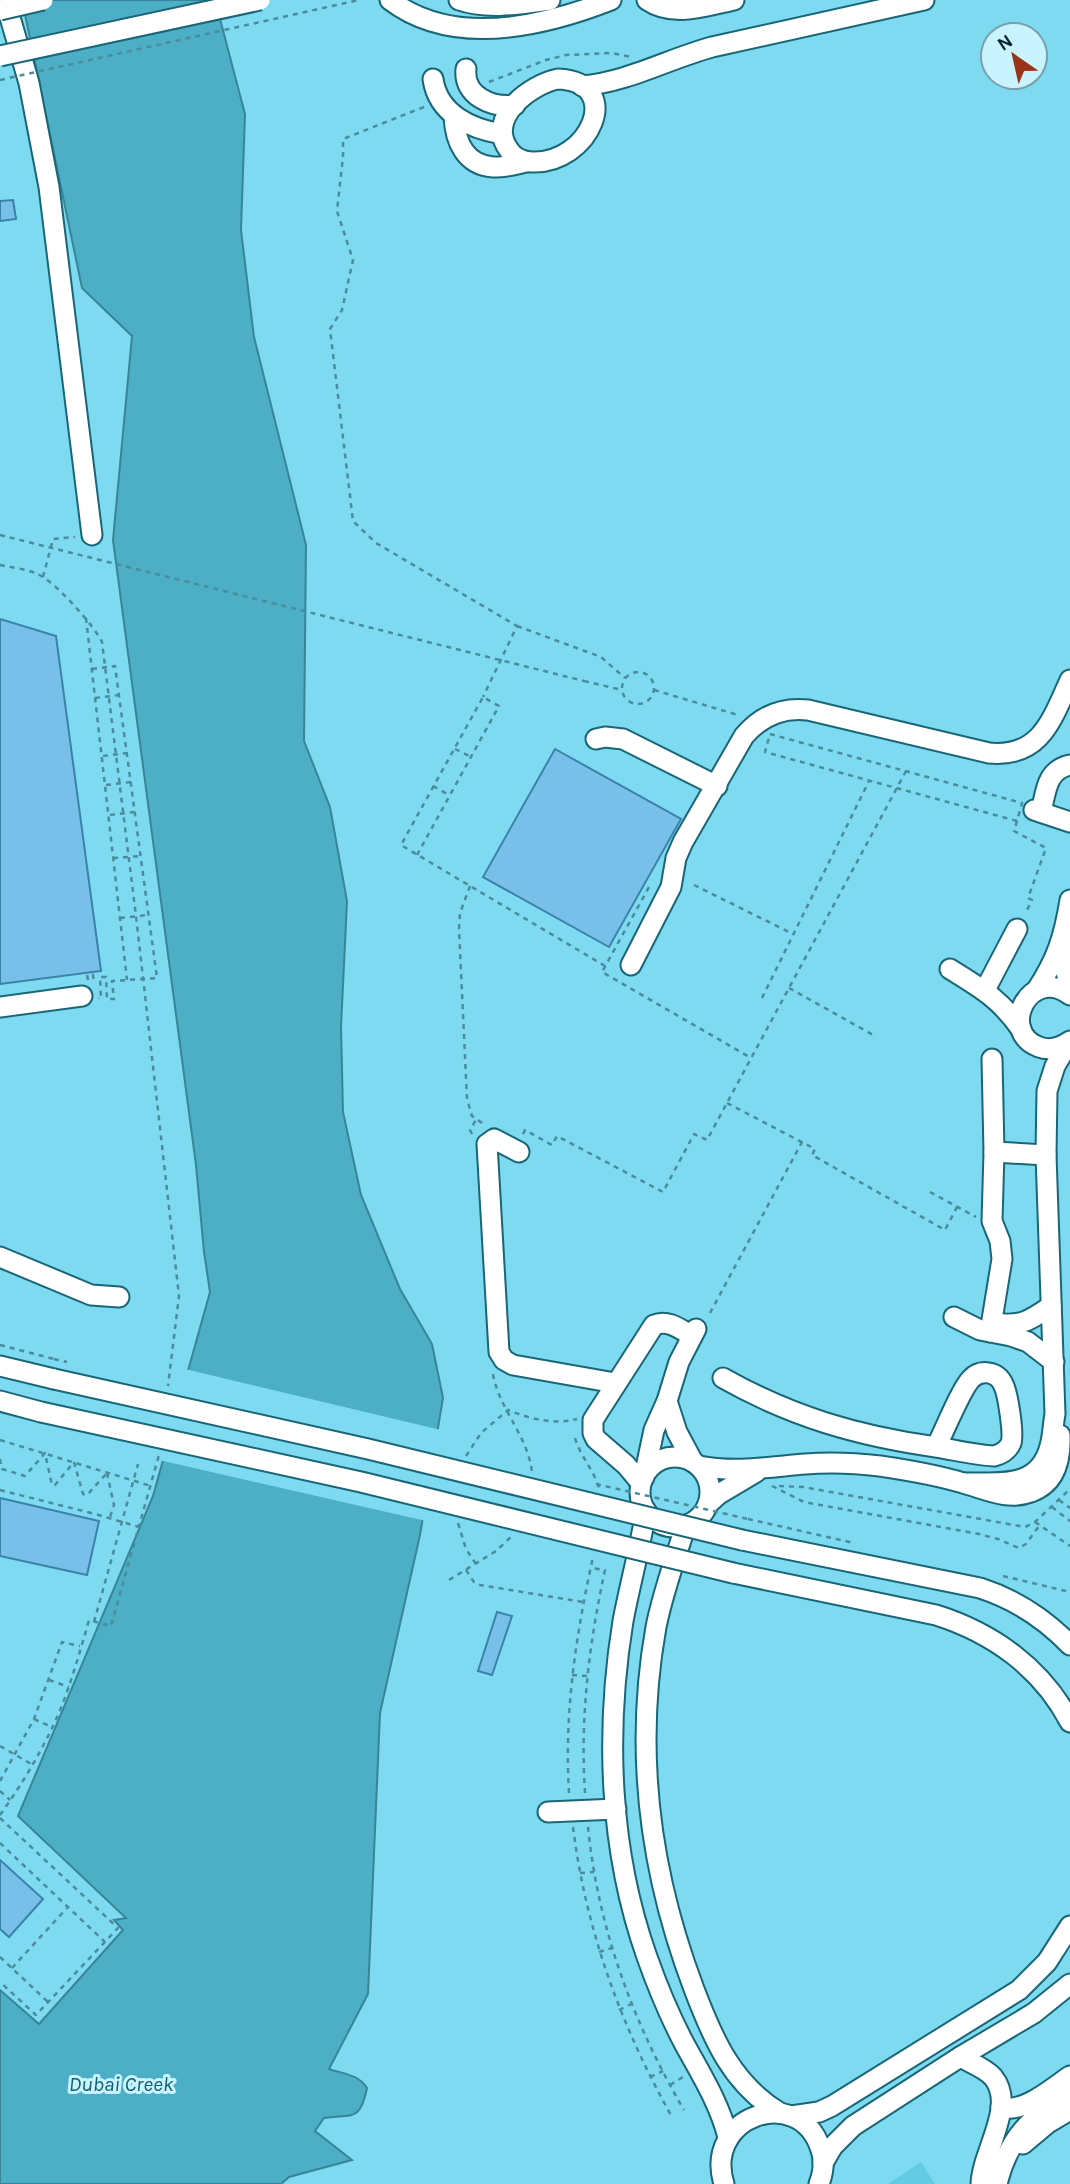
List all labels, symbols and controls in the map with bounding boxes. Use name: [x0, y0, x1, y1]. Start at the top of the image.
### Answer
north arrow: [979, 21, 1049, 91]
text: N: [993, 30, 1017, 56]
water label: Dubai Creek: [69, 2072, 174, 2096]

